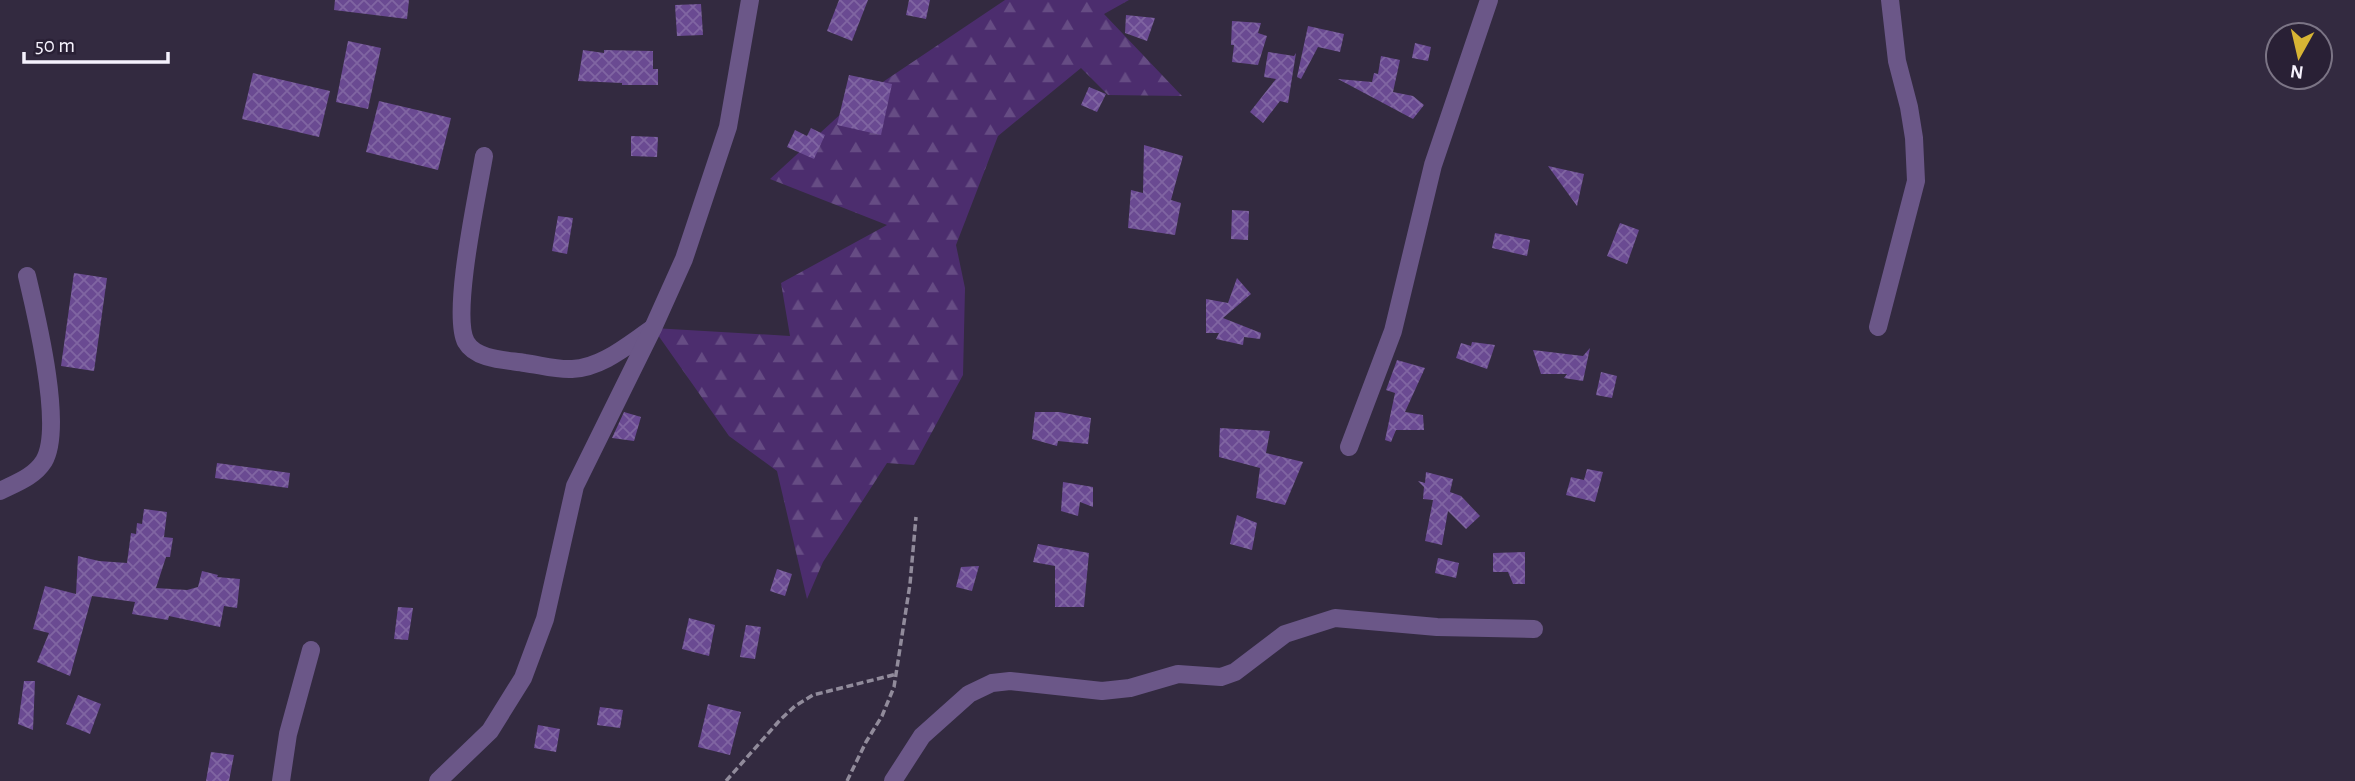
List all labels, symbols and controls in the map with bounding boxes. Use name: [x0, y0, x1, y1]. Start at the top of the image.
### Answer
scale bar: [24, 21, 168, 65]
north arrow: [2264, 21, 2334, 91]
text: 50 m: [35, 35, 75, 56]
text: N: [2289, 61, 2305, 82]

